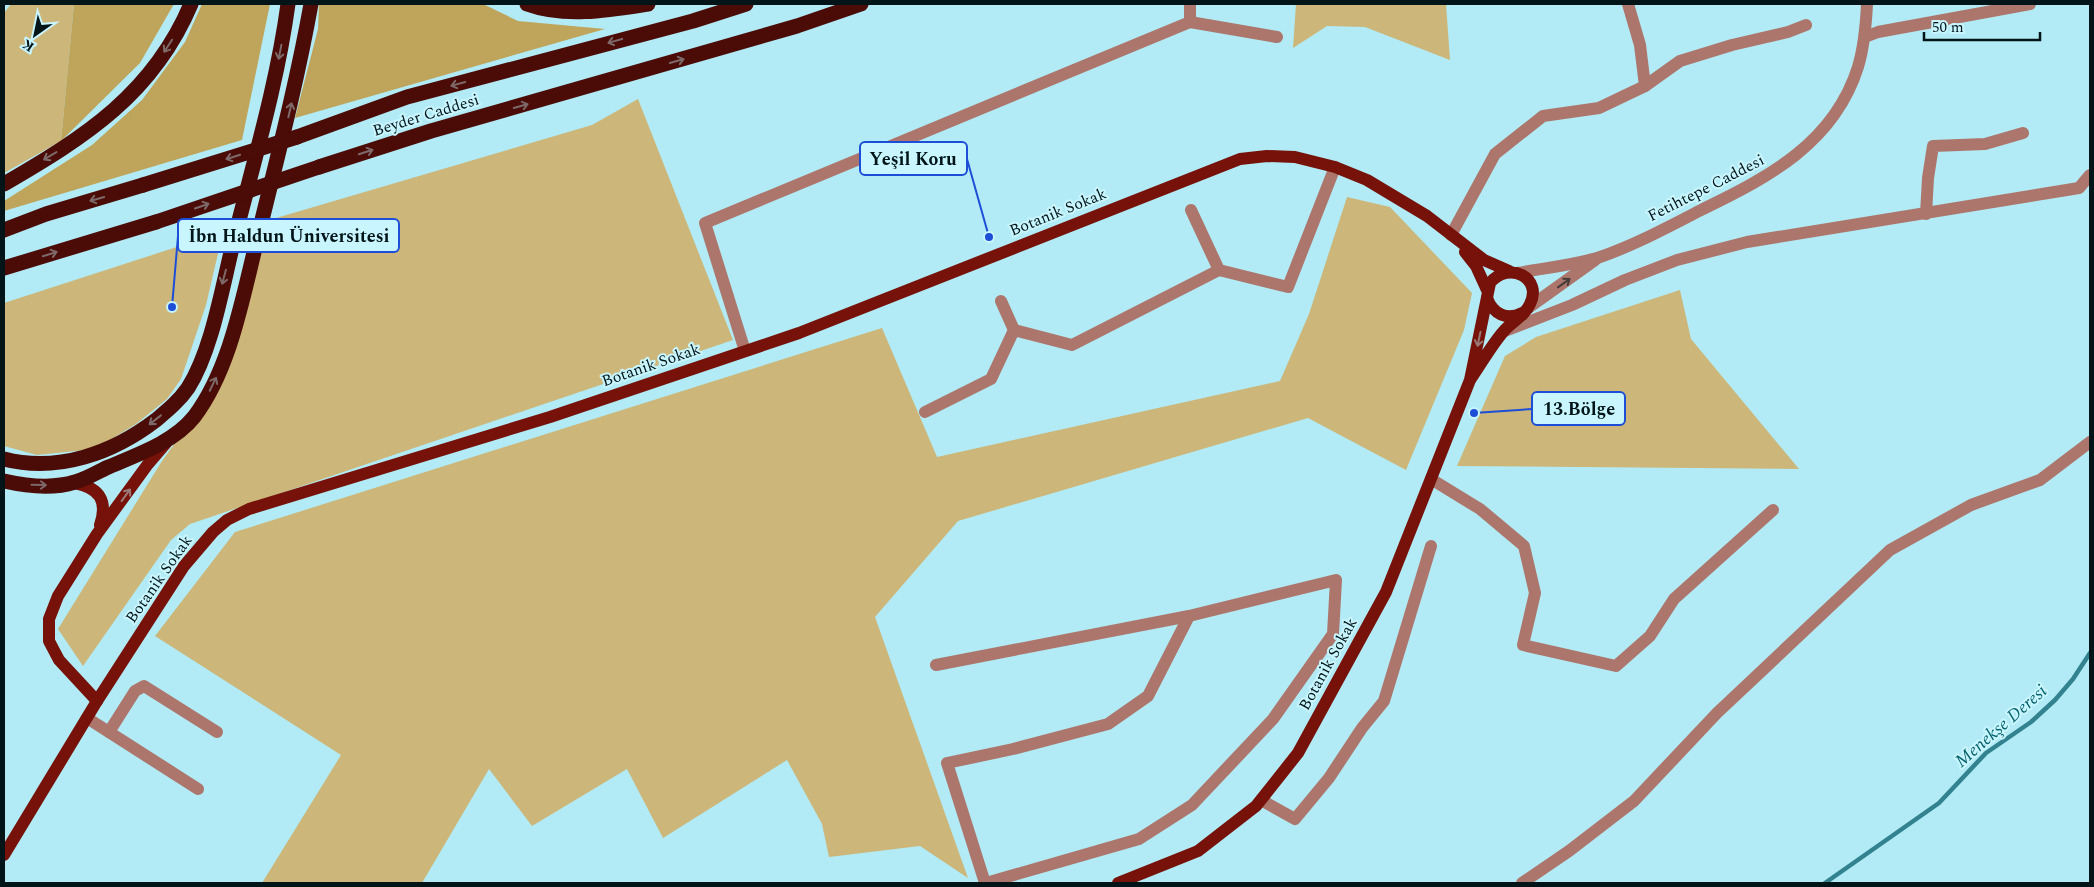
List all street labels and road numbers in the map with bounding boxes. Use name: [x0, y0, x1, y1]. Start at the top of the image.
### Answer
street label: Beyder Caddesi: [370, 87, 482, 143]
street label: Fetihtepe Caddesi: [1643, 148, 1769, 228]
street label: Botanik Sokak: [1006, 182, 1110, 242]
street label: Botanik Sokak: [598, 337, 704, 393]
street label: Botanik Sokak: [120, 530, 198, 628]
street label: Botanik Sokak: [1293, 613, 1363, 715]

